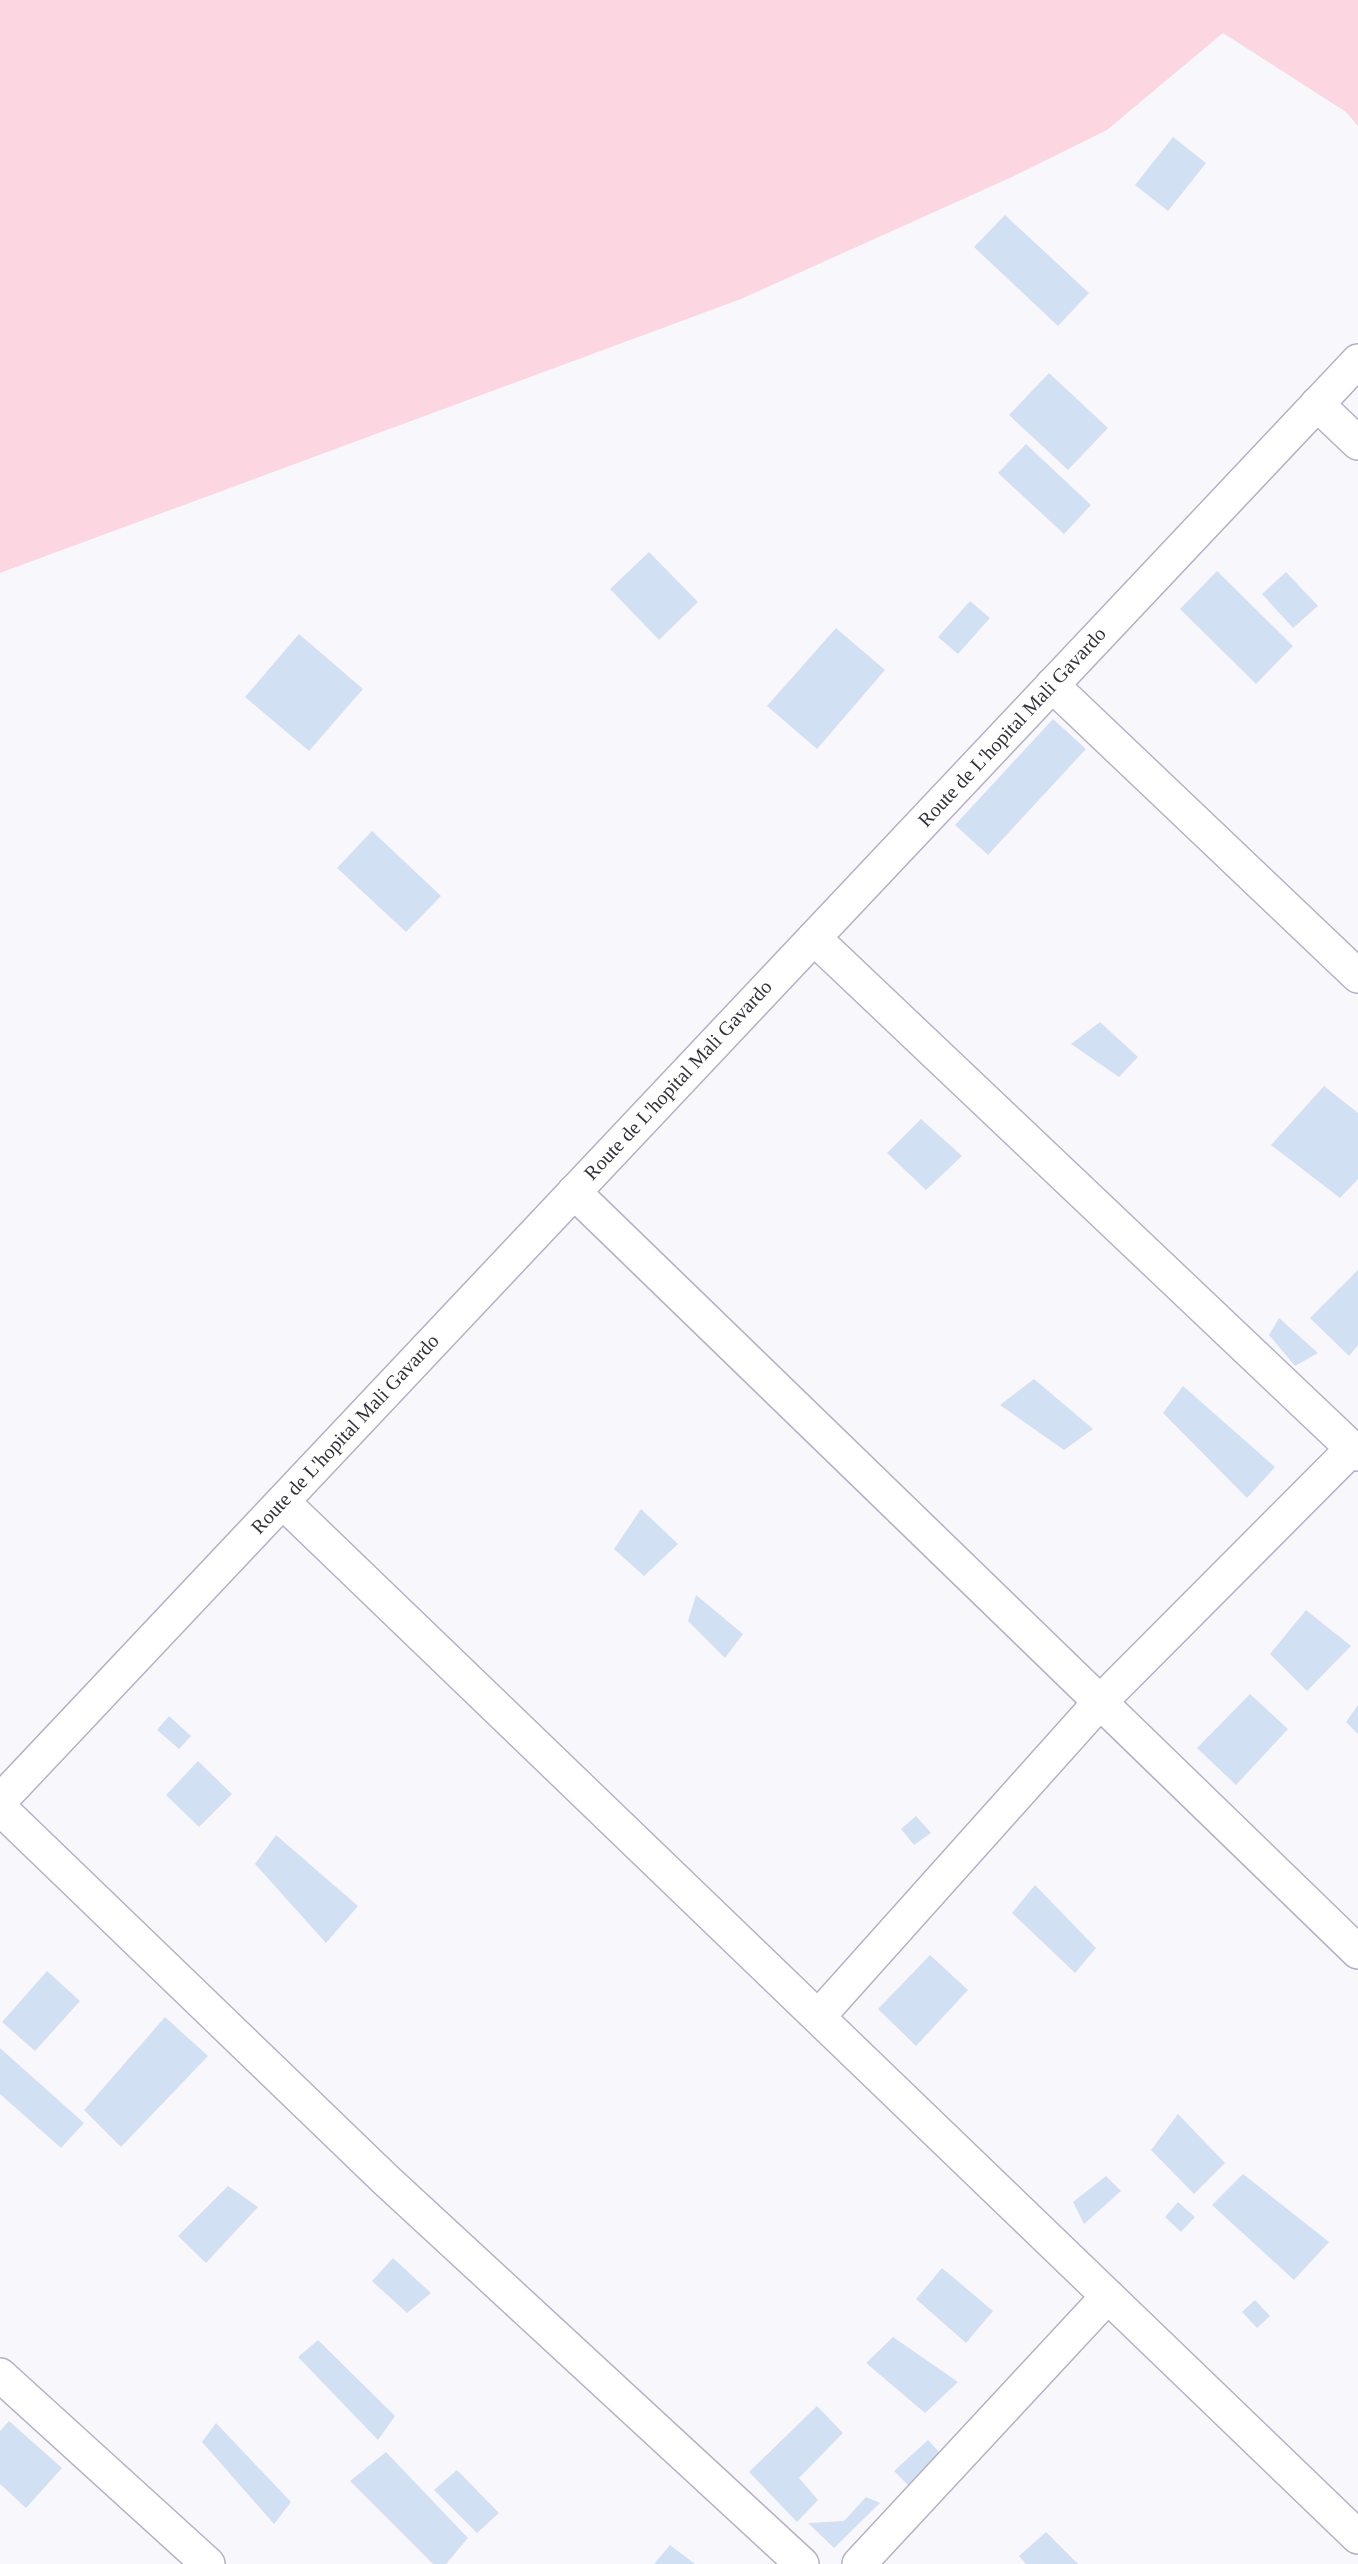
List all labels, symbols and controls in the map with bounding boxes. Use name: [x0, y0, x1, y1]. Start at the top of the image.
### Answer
street label: Route de L'hopital Mali Gavardo: [914, 623, 1112, 833]
street label: Route de L'hopital Mali Gavardo: [580, 976, 778, 1186]
street label: Route de L'hopital Mali Gavardo: [247, 1330, 445, 1540]

